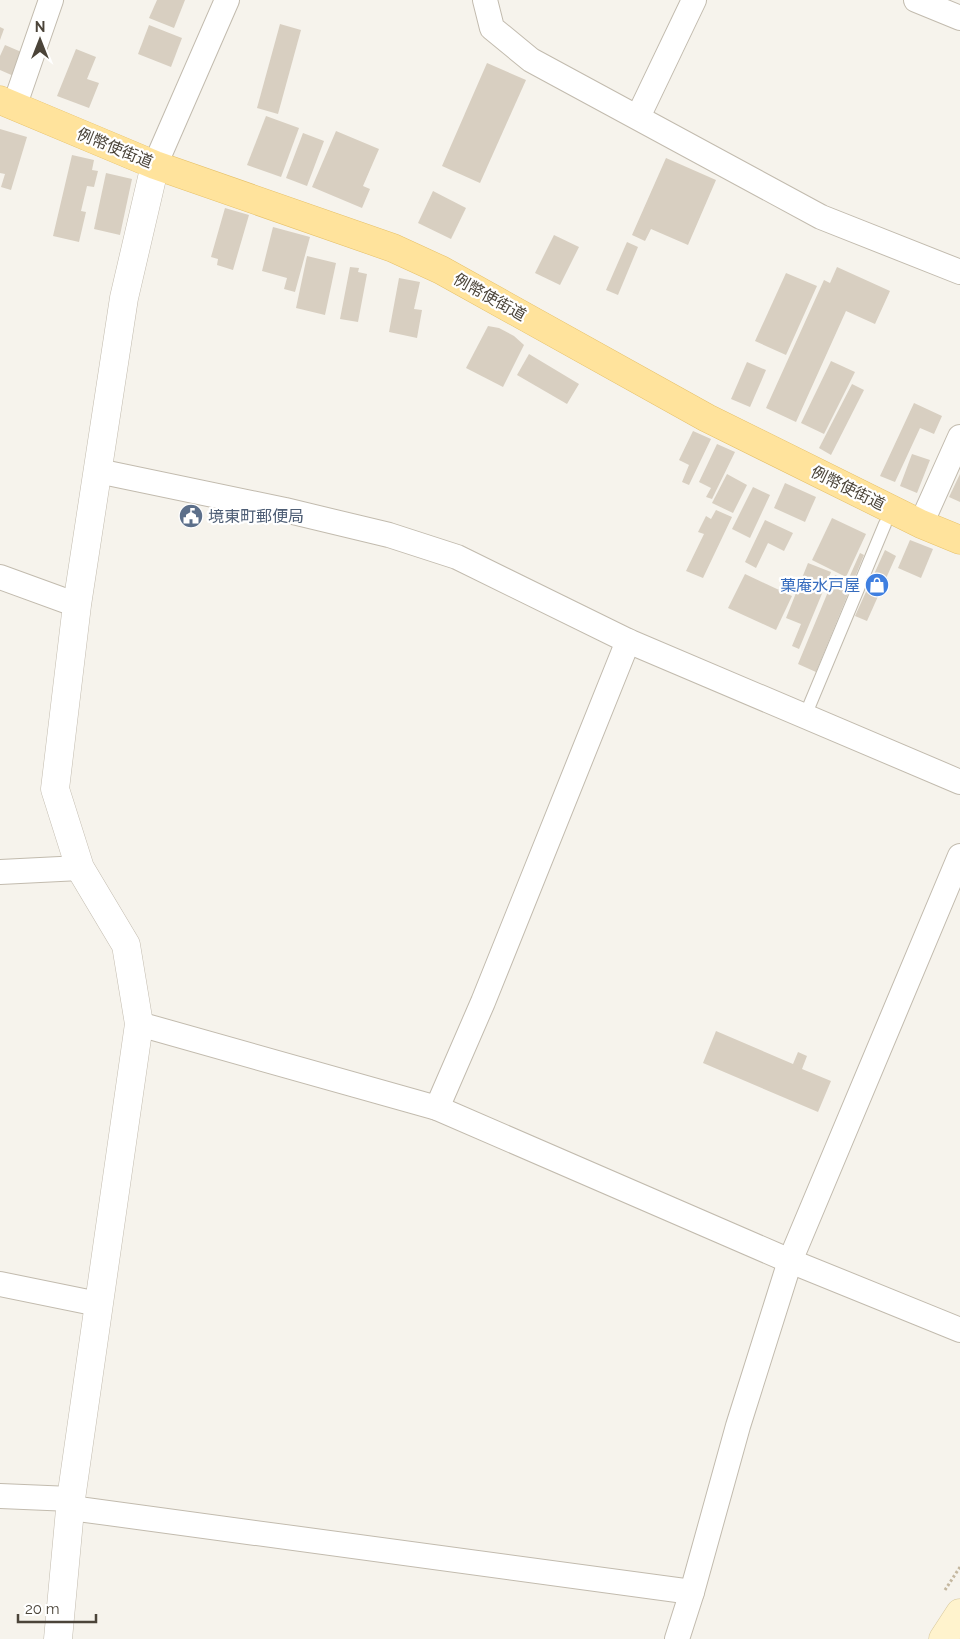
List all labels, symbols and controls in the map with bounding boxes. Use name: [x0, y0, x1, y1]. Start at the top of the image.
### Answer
north arrow: [15, 15, 65, 65]
text: N: [35, 19, 45, 35]
street label: 例幣使街道: [74, 124, 156, 172]
street label: 例幣使街道: [450, 269, 530, 325]
street label: 例幣使街道: [808, 462, 888, 514]
public building icon: 境東町郵便局: [178, 503, 204, 529]
place label: 境東町郵便局: [208, 507, 304, 526]
shop icon: 菓庵水戸屋: [864, 572, 890, 598]
place label: 菓庵水戸屋: [780, 576, 860, 595]
scale bar: [18, 1592, 95, 1624]
text: 20 m: [25, 1600, 60, 1618]

